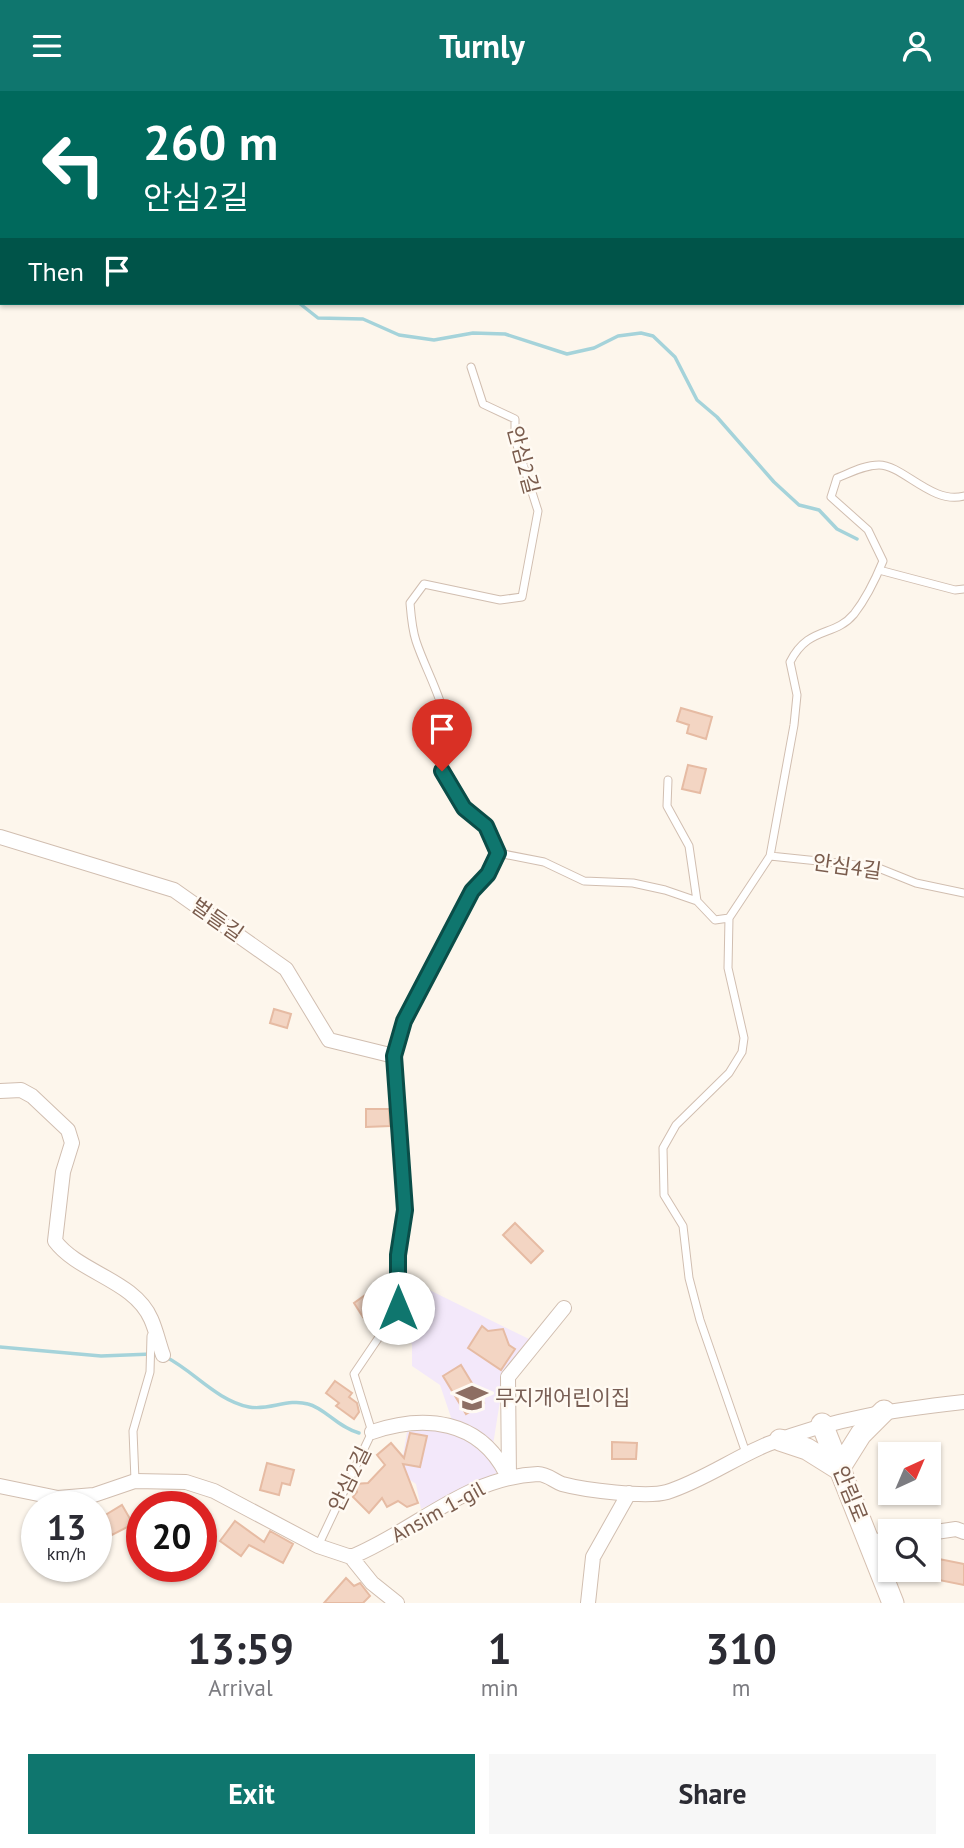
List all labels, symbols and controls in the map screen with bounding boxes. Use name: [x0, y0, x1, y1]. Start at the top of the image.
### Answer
text: Turnly: [439, 25, 525, 67]
icon: menu: [28, 27, 66, 65]
icon: person: [898, 27, 936, 65]
text: 260 m: [143, 110, 278, 174]
icon: left: [28, 119, 119, 210]
text: 안심2길: [143, 176, 249, 218]
icon: arrive: [98, 252, 136, 290]
text: Then: [28, 255, 84, 288]
street label: 안심2길: [501, 423, 546, 497]
pin: [412, 699, 472, 771]
icon: arrive: [423, 710, 461, 748]
street label: 안심4길: [811, 848, 883, 885]
street label: 벌들길: [186, 892, 249, 947]
position arrow: [361, 1271, 435, 1345]
school or university icon: 무지개어린이집: [455, 1381, 489, 1415]
place label: 무지개어린이집: [495, 1384, 630, 1411]
street label: 안심2길: [322, 1442, 377, 1516]
north arrow: [878, 1442, 942, 1505]
map controls: [878, 1442, 941, 1582]
street label: 안림로: [827, 1462, 874, 1526]
street label: Ansim 1-gil: [386, 1475, 489, 1548]
speed limit sign: 20: [126, 1491, 217, 1582]
text: 13: [47, 1504, 86, 1550]
button: search: [878, 1519, 941, 1582]
text: km/h: [47, 1542, 86, 1565]
text: 13:59: [187, 1621, 294, 1676]
text: 1: [488, 1621, 511, 1676]
text: 310: [705, 1621, 777, 1676]
text: Arrival: [208, 1673, 273, 1702]
text: min: [481, 1673, 518, 1702]
text: m: [732, 1673, 750, 1702]
button: Exit: [28, 1754, 475, 1834]
button: Share: [489, 1754, 936, 1834]

